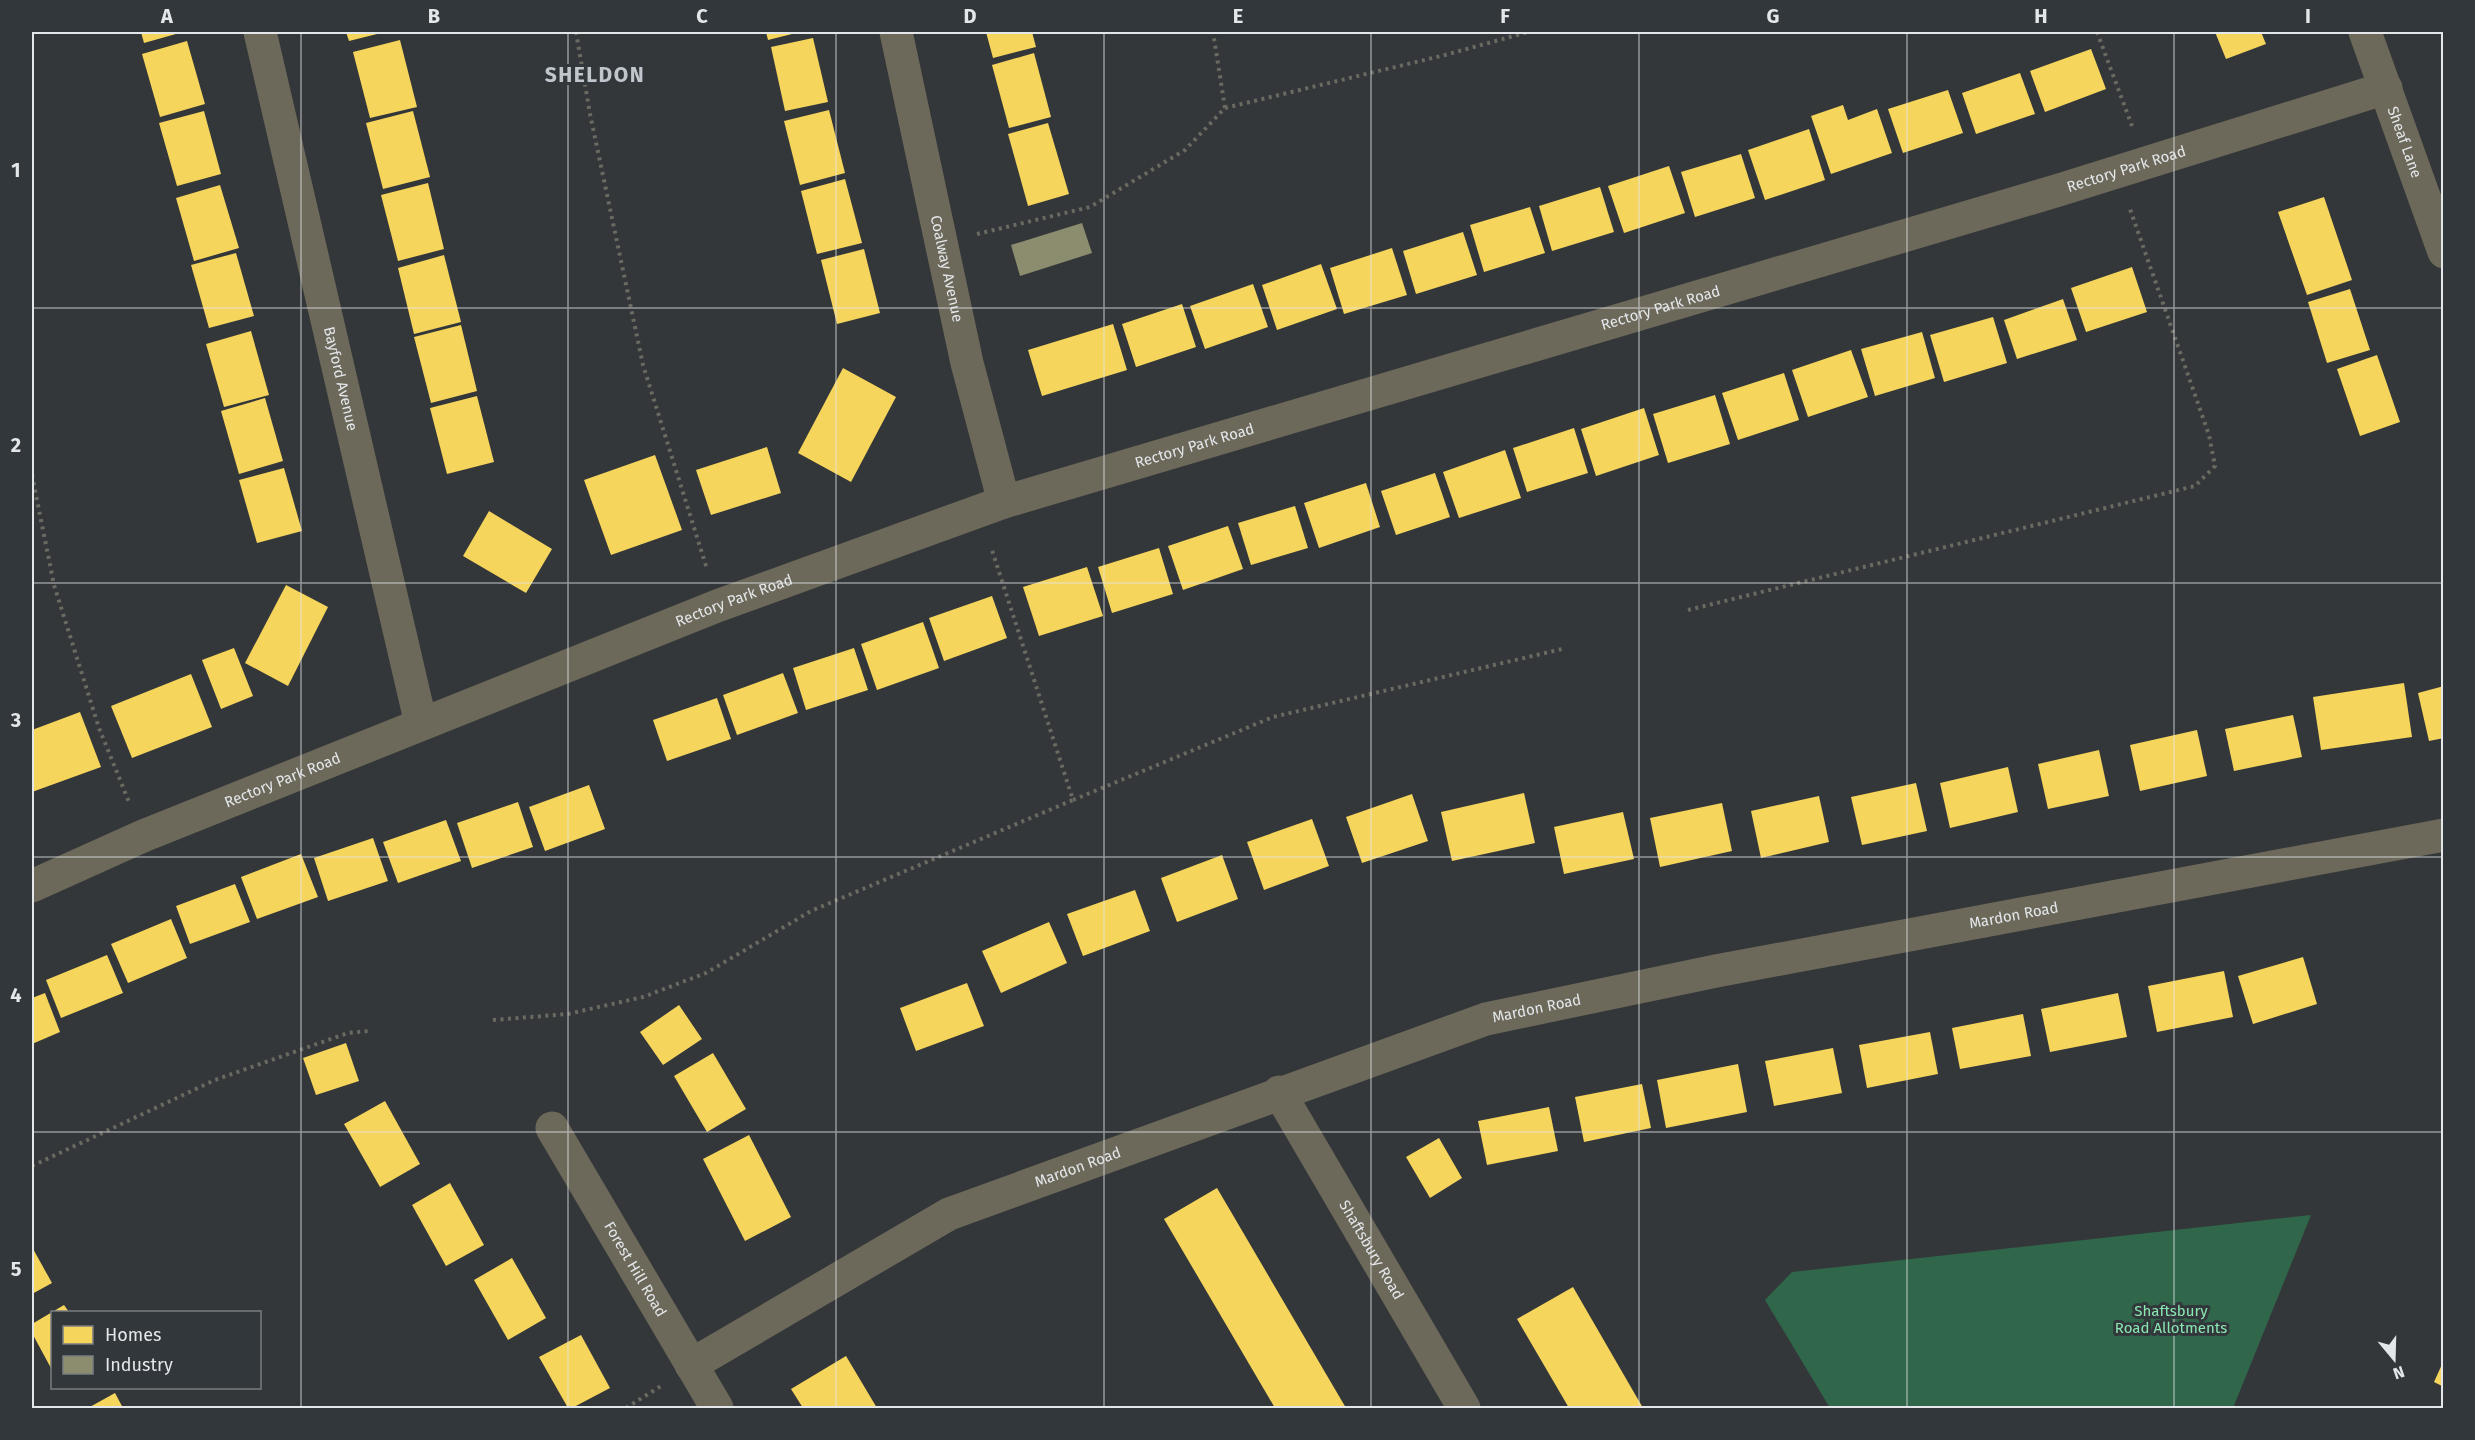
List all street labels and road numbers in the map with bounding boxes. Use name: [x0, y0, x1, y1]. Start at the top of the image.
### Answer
street label: Sheaf Lane: [2383, 104, 2426, 180]
street label: Rectory Park Road: [2065, 142, 2188, 196]
street label: Coalway Avenue: [927, 213, 967, 324]
street label: Rectory Park Road: [1599, 282, 1722, 334]
street label: Bayford Avenue: [320, 325, 361, 433]
street label: Rectory Park Road: [1133, 420, 1256, 472]
street label: Rectory Park Road: [673, 570, 795, 631]
street label: Rectory Park Road: [222, 749, 343, 811]
street label: Mardon Road: [1968, 898, 2060, 933]
street label: Mardon Road: [1491, 990, 1583, 1026]
street label: Mardon Road: [1032, 1143, 1123, 1191]
street label: Shaftsbury Road: [1335, 1197, 1408, 1303]
street label: Forest Hill Road: [600, 1218, 670, 1320]

